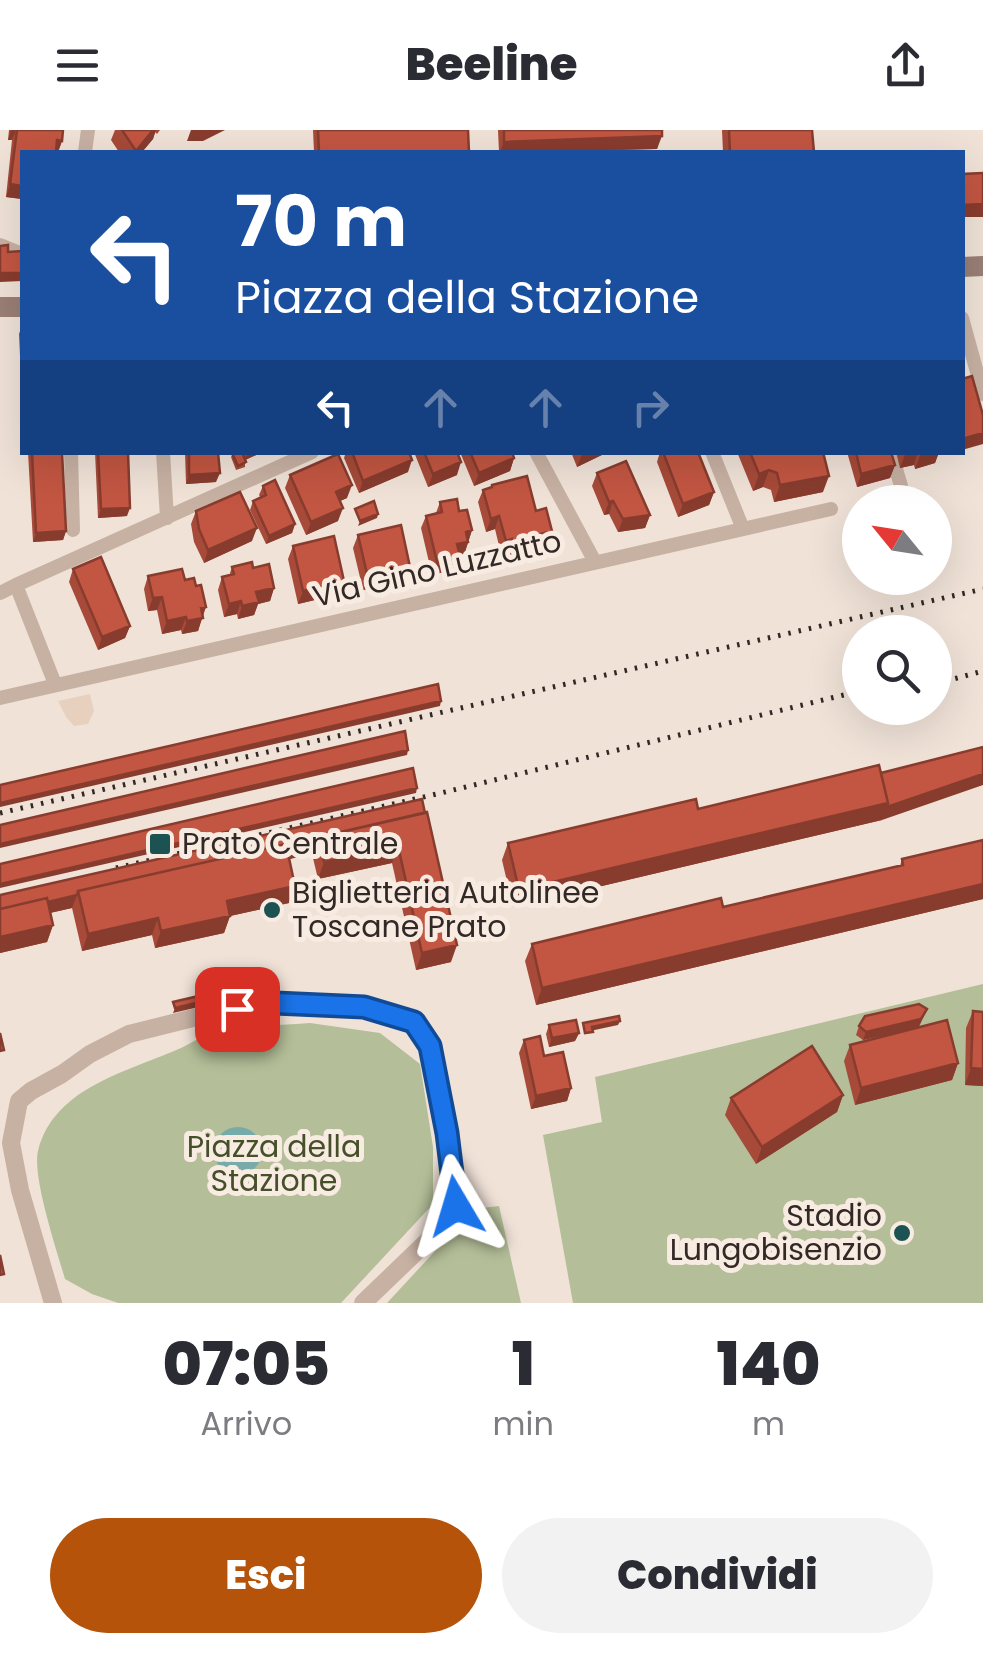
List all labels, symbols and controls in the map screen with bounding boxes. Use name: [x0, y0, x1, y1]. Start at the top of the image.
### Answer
text: Beeline: [406, 33, 577, 96]
icon: menu: [50, 38, 105, 93]
icon: share: [878, 38, 933, 93]
text: 70 m: [235, 172, 407, 271]
icon: left: [70, 190, 200, 320]
text: Piazza della Stazione: [235, 266, 699, 329]
icon: left: [308, 380, 363, 435]
icon: ahead: [413, 380, 468, 435]
icon: ahead: [518, 380, 573, 435]
icon: right: [623, 380, 678, 435]
north arrow: [842, 485, 952, 595]
map controls: [842, 485, 952, 725]
street label: Via Gino Luzzatto: [308, 519, 565, 618]
button: search: [842, 615, 952, 725]
place label: Prato Centrale: [182, 822, 398, 865]
marker: Prato Centrale: [147, 831, 173, 857]
place label: Biglietteria Autolinee Toscane Prato: [292, 871, 599, 948]
marker: Biglietteria Autolinee Toscane Prato: [261, 899, 283, 921]
pin: [195, 967, 280, 1052]
icon: arrive: [210, 982, 265, 1037]
park label: Piazza della Stazione: [187, 1125, 361, 1202]
position arrow: [404, 1154, 508, 1258]
place label: Stadio Lungobisenzio: [670, 1194, 882, 1271]
marker: Stadio Lungobisenzio: [891, 1222, 913, 1244]
text: 07:05: [162, 1322, 330, 1406]
text: 1: [512, 1322, 535, 1406]
text: 140: [716, 1322, 821, 1406]
text: Arrivo: [200, 1401, 292, 1446]
text: min: [493, 1401, 554, 1446]
text: m: [752, 1401, 785, 1446]
button: Esci: [50, 1518, 482, 1633]
button: Condividi: [502, 1518, 933, 1633]

